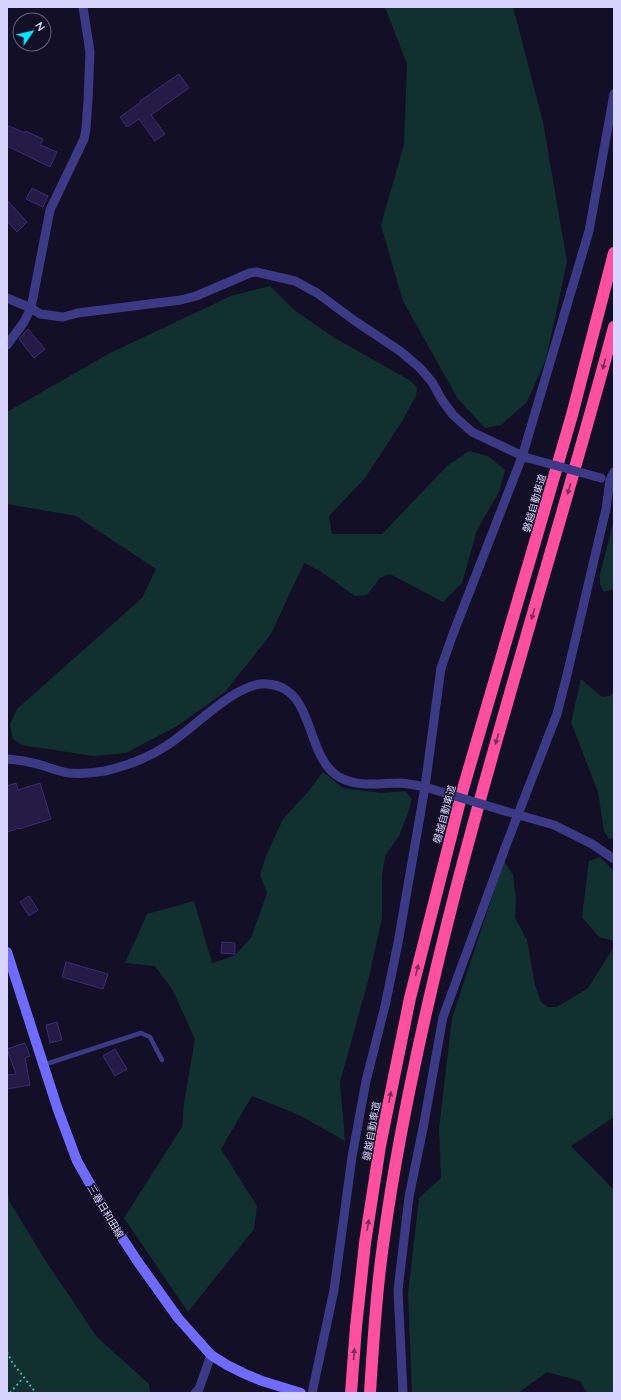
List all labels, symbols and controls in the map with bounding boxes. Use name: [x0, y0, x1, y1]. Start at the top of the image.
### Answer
north arrow: [12, 12, 52, 52]
text: N: [32, 19, 48, 34]
one-way arrow: [601, 359, 607, 371]
street label: 磐越自動車道: [520, 473, 549, 534]
one-way arrow: [566, 484, 572, 496]
one-way arrow: [529, 608, 535, 621]
one-way arrow: [494, 734, 500, 746]
street label: 磐越自動車道: [430, 783, 459, 845]
one-way arrow: [414, 963, 420, 975]
one-way arrow: [387, 1091, 393, 1103]
street label: 磐越自動車道: [360, 1100, 383, 1162]
street label: 三春日和田線: [85, 1182, 127, 1240]
one-way arrow: [365, 1219, 371, 1231]
one-way arrow: [350, 1348, 357, 1360]

